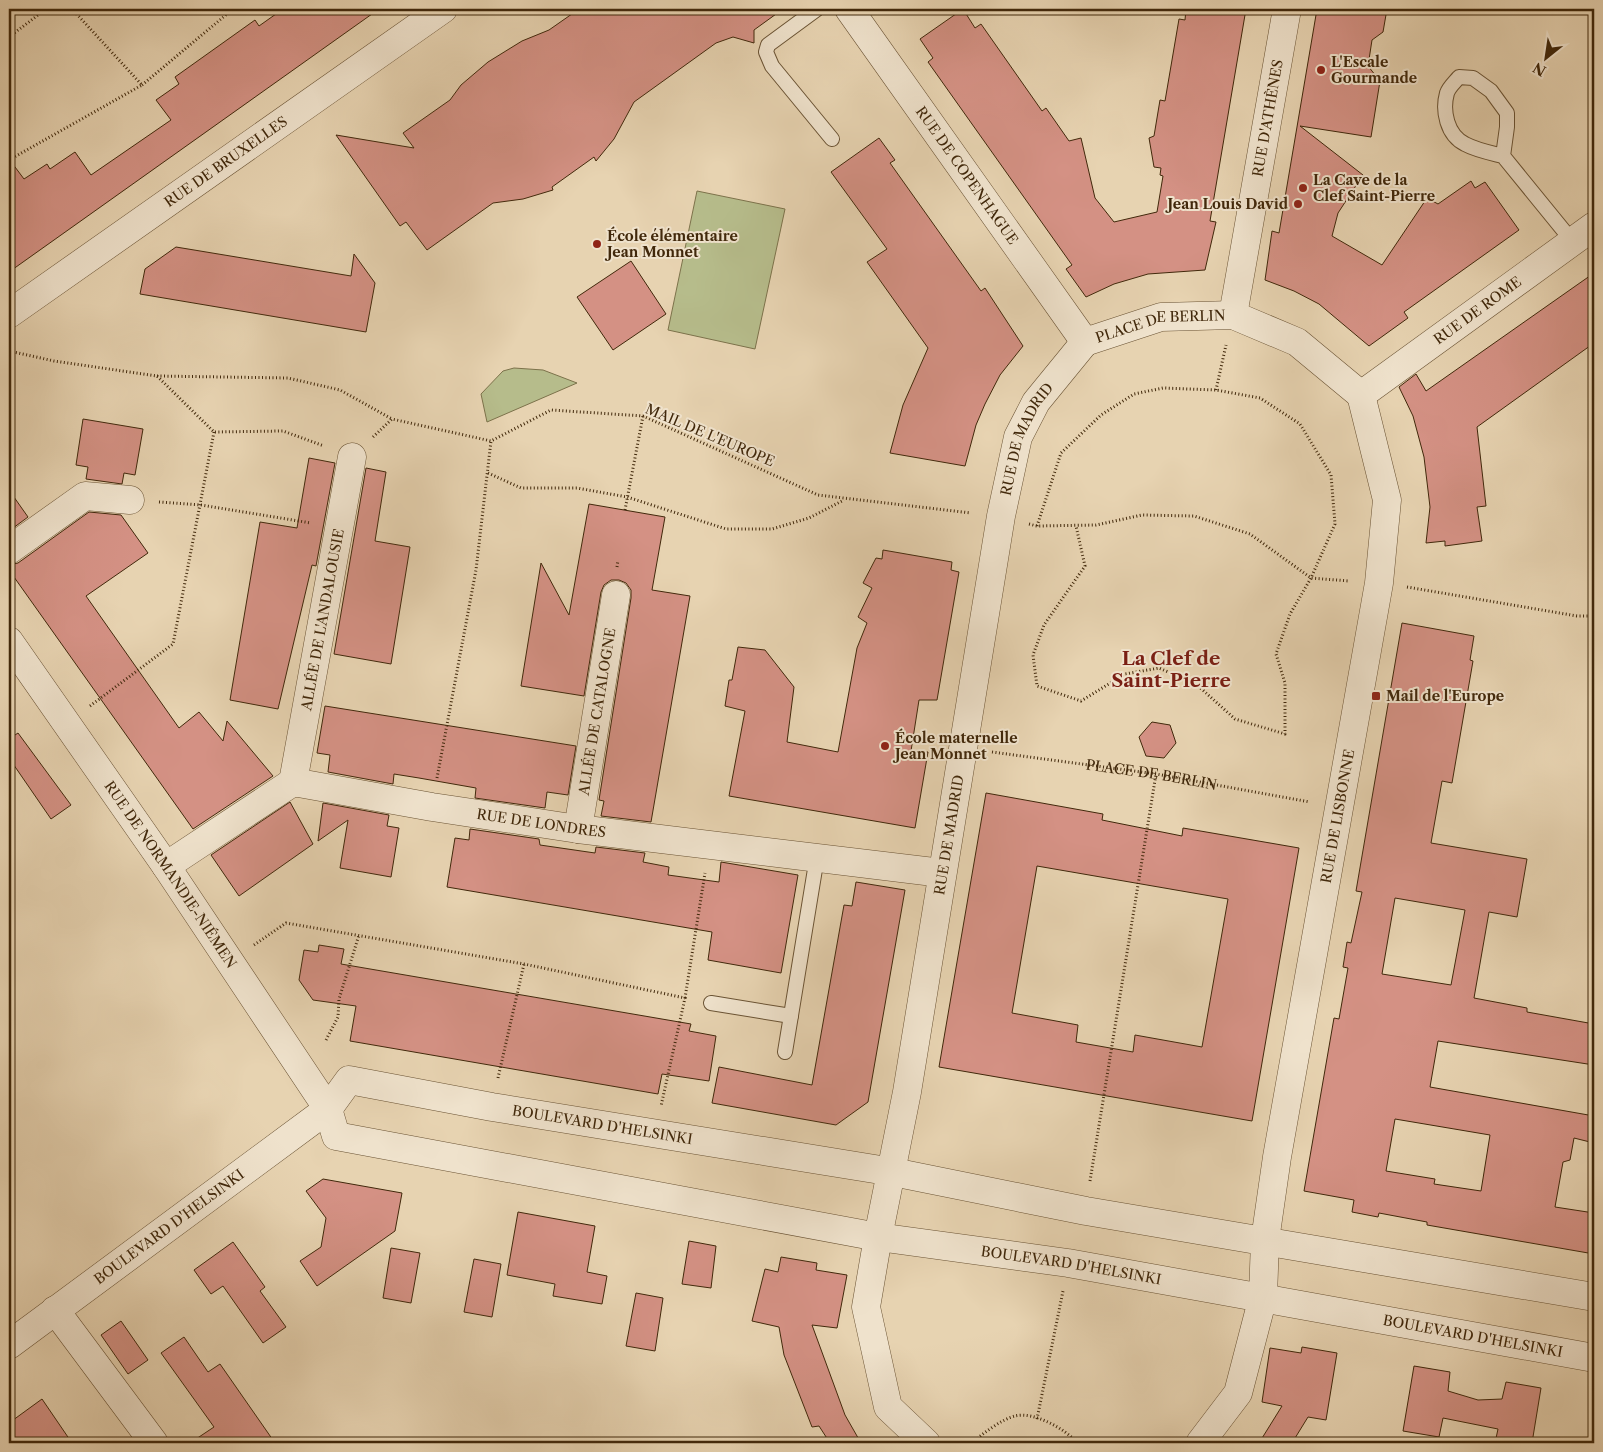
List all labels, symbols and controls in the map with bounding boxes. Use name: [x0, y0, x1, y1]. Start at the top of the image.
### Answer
north arrow: [1520, 32, 1570, 82]
place label: L'Escale Gourmande: [1331, 53, 1417, 87]
street label: RUE D'ATHÈNES: [1249, 58, 1287, 178]
text: N: [1530, 58, 1549, 80]
marker: L'Escale Gourmande: [1315, 64, 1327, 76]
street label: RUE DE COPENHAGUE: [912, 103, 1022, 248]
street label: RUE DE BRUXELLES: [161, 112, 291, 211]
place label: La Cave de la Clef Saint-Pierre: [1313, 171, 1435, 205]
marker: La Cave de la Clef Saint-Pierre: [1297, 182, 1309, 194]
place label: Jean Louis David: [1164, 195, 1289, 213]
marker: Jean Louis David: [1292, 198, 1304, 210]
place label: École élémentaire Jean Monnet: [604, 226, 738, 261]
marker: École élémentaire Jean Monnet: [591, 238, 603, 250]
street label: RUE DE ROME: [1430, 273, 1525, 348]
street label: PLACE DE BERLIN: [1093, 306, 1226, 347]
street label: RUE DE MADRID: [997, 379, 1057, 497]
street label: MAIL DE L'EUROPE: [643, 400, 777, 470]
street label: ALLÉE DE L'ANDALOUSIE: [297, 527, 348, 713]
street label: ALLÉE DE CATALOGNE: [574, 626, 620, 798]
district label: La Clef de Saint-Pierre: [1111, 647, 1231, 692]
place label: Mail de l'Europe: [1386, 687, 1504, 705]
marker: Mail de l'Europe: [1370, 690, 1382, 702]
place label: École maternelle Jean Monnet: [892, 728, 1018, 763]
marker: École maternelle Jean Monnet: [879, 740, 891, 752]
street label: RUE DE LISBONNE: [1317, 748, 1358, 885]
street label: PLACE DE BERLIN: [1085, 756, 1219, 794]
street label: RUE DE MADRID: [930, 774, 968, 896]
street label: RUE DE NORMANDIE-NIÉMEN: [100, 778, 241, 972]
street label: RUE DE LONDRES: [475, 805, 607, 841]
street label: BOULEVARD D'HELSINKI: [511, 1101, 694, 1148]
street label: BOULEVARD D'HELSINKI: [90, 1165, 248, 1288]
street label: BOULEVARD D'HELSINKI: [980, 1242, 1163, 1289]
street label: BOULEVARD D'HELSINKI: [1381, 1311, 1564, 1361]

